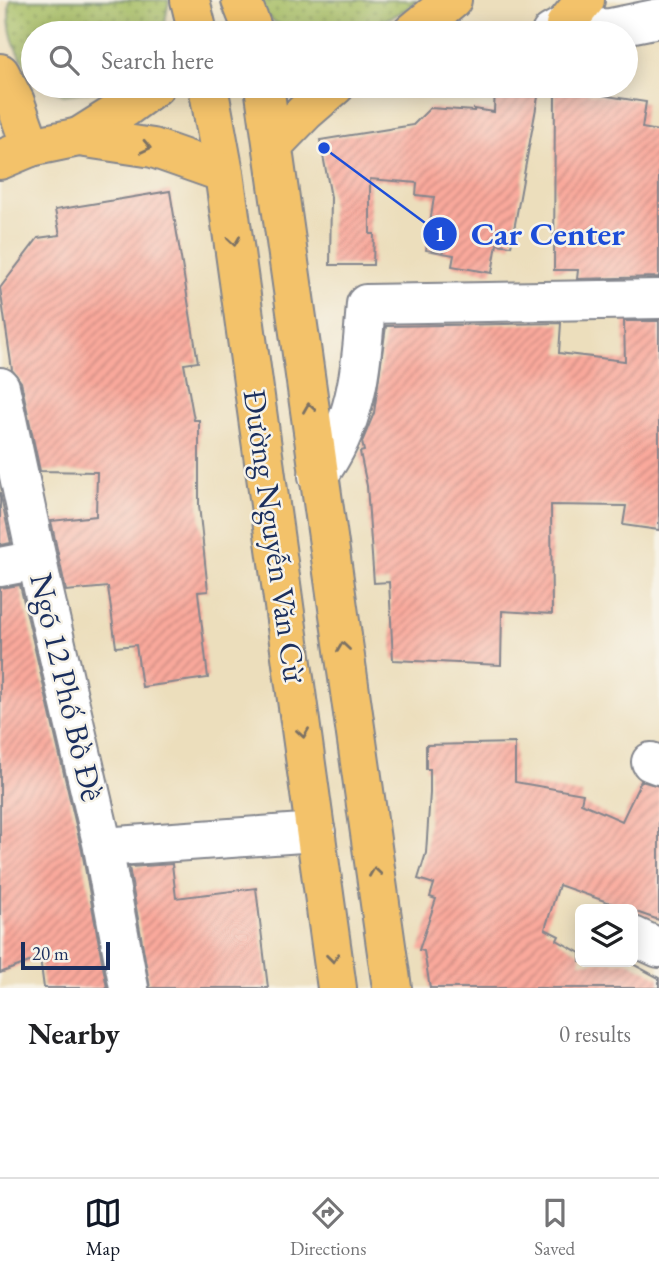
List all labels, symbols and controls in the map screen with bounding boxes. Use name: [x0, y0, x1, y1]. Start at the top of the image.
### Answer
search box: [21, 21, 638, 98]
icon: search: [45, 41, 83, 79]
text: Search here: [101, 43, 214, 77]
one-way arrow: [140, 139, 152, 154]
callout: Car Center: [422, 207, 639, 261]
text: Car Center: [471, 212, 625, 255]
text: 1: [434, 220, 446, 247]
one-way arrow: [226, 235, 241, 246]
street label: Đường Nguyễn Văn Cừ: [234, 387, 316, 685]
one-way arrow: [302, 402, 317, 414]
street label: Ngõ 12 Phố Bồ Đề: [20, 569, 114, 805]
one-way arrow: [336, 641, 351, 653]
one-way arrow: [295, 727, 310, 739]
one-way arrow: [368, 866, 383, 878]
map controls: [575, 904, 638, 967]
button: layers: [575, 904, 638, 967]
scale bar: [21, 939, 110, 971]
text: 20 m: [32, 941, 69, 966]
one-way arrow: [325, 952, 340, 964]
text: Nearby: [28, 1014, 120, 1053]
text: 0 results: [559, 1019, 631, 1049]
tab: Map: [84, 1194, 122, 1261]
tab: Directions: [290, 1194, 366, 1261]
tab: Saved: [534, 1194, 575, 1261]

